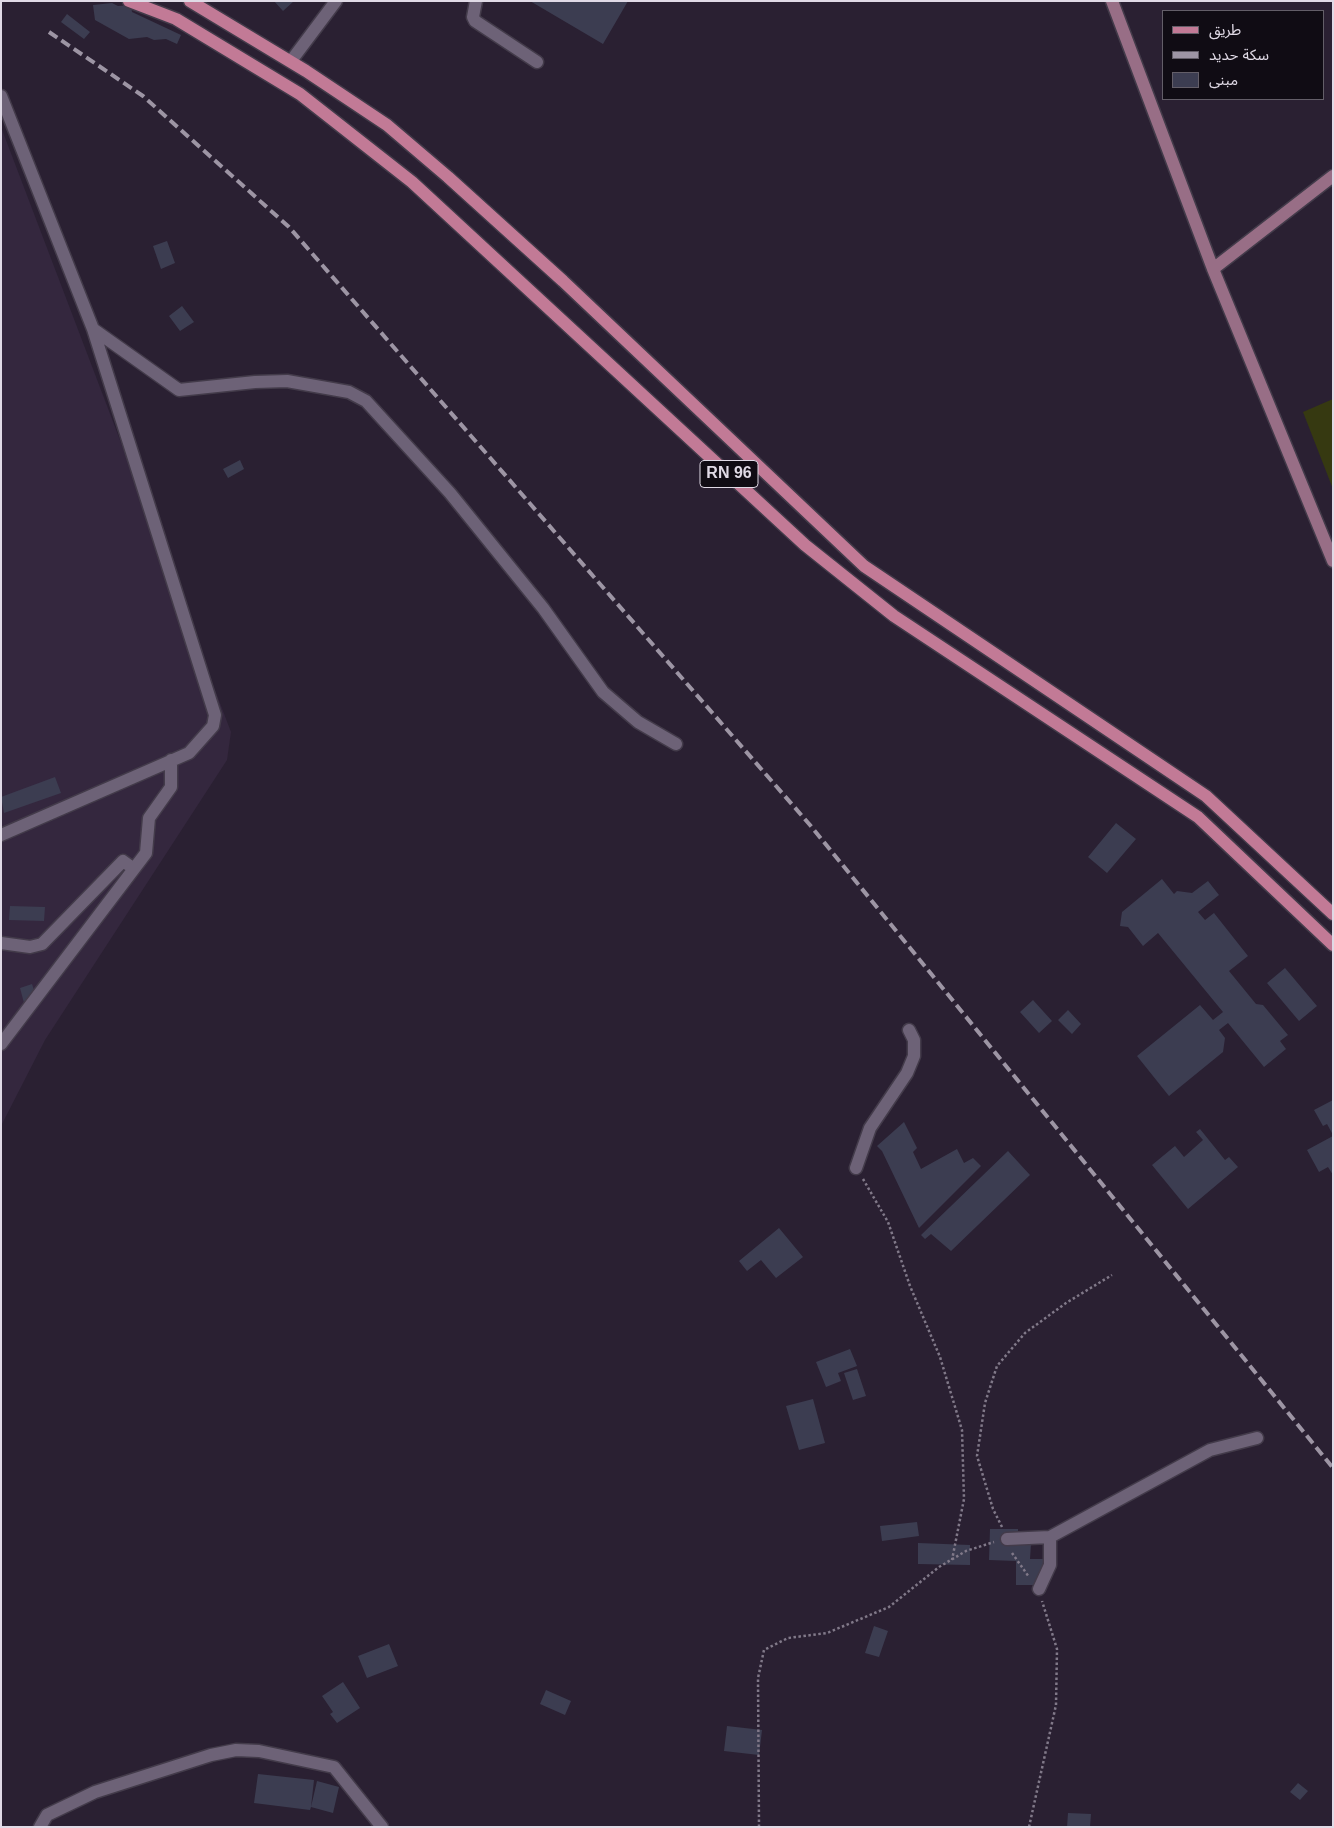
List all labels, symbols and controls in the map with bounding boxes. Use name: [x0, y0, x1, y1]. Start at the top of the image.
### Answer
legend: [1162, 10, 1324, 100]
text: طريق: [1209, 21, 1241, 38]
text: سكة حديد: [1209, 46, 1269, 63]
text: مبنى: [1209, 71, 1238, 88]
road number: RN 96: [700, 460, 758, 488]

